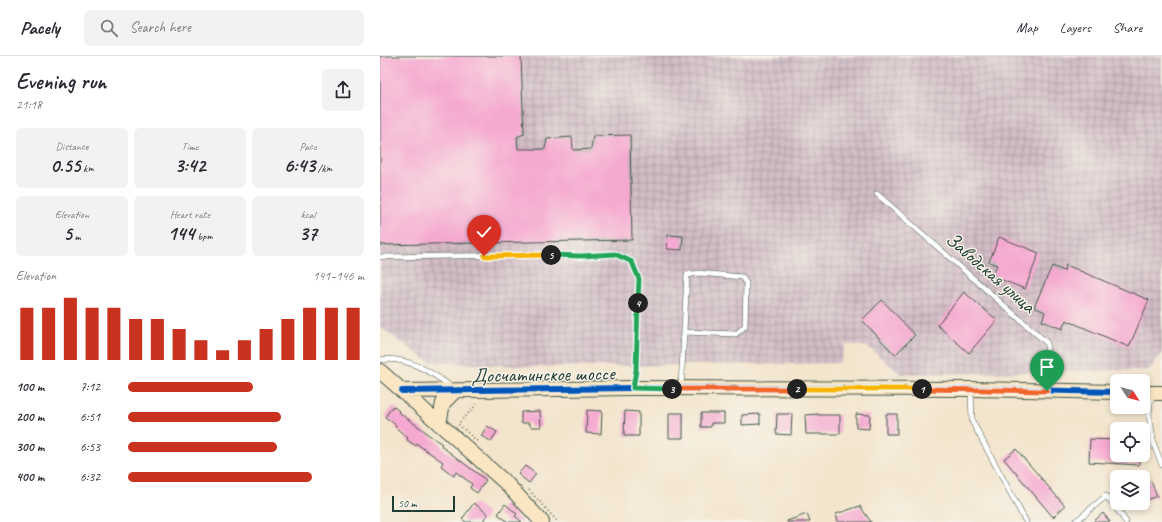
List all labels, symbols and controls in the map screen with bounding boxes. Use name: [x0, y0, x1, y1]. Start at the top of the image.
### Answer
search box: [84, 10, 364, 46]
text: Pacely: [20, 16, 60, 40]
icon: search: [98, 17, 120, 39]
text: Search here: [130, 18, 191, 37]
text: Map: [1016, 19, 1038, 36]
text: Layers: [1060, 19, 1091, 36]
text: Share: [1113, 19, 1142, 36]
text: Evening run: [16, 68, 106, 96]
button: share: [322, 69, 364, 111]
text: 21:18: [16, 97, 42, 113]
text: Distance: [56, 139, 88, 153]
text: Time: [182, 139, 198, 153]
text: Pace: [300, 139, 316, 153]
text: 0.55: [50, 153, 80, 178]
text: 3:42: [175, 153, 205, 178]
text: 6:43: [284, 153, 315, 178]
text: km: [80, 161, 94, 175]
text: /km: [315, 161, 332, 175]
text: Elevation: [55, 207, 89, 221]
text: Heart rate: [170, 207, 210, 221]
text: kcal: [301, 207, 315, 221]
pin: [467, 215, 501, 256]
text: 5: [63, 221, 72, 246]
text: 144: [168, 221, 195, 246]
text: 37: [299, 221, 317, 246]
icon: check: [473, 221, 495, 243]
street label: Заводская улица: [941, 227, 1042, 319]
text: m: [72, 229, 81, 243]
text: bpm: [195, 229, 212, 243]
pin: 5: [541, 245, 561, 265]
text: 5: [549, 248, 553, 262]
text: Elevation: [16, 268, 56, 284]
text: 141–146 m: [313, 268, 364, 284]
pin: 4: [628, 293, 648, 313]
text: 4: [636, 296, 640, 310]
pin: [1030, 350, 1064, 391]
icon: arrive: [1036, 356, 1058, 378]
street label: Досчатинское шоссе: [471, 361, 616, 388]
north arrow: [1110, 374, 1150, 414]
map controls: [1110, 374, 1150, 510]
text: 100 m: [16, 379, 44, 395]
text: 7:12: [80, 379, 100, 395]
pin: 3: [662, 379, 682, 399]
pin: 2: [787, 379, 807, 399]
pin: 1: [912, 379, 932, 399]
text: 3: [670, 382, 674, 396]
text: 2: [795, 382, 799, 396]
text: 1: [920, 382, 924, 396]
text: 200 m: [16, 409, 44, 425]
text: 6:51: [80, 409, 100, 425]
button: locate: [1110, 422, 1150, 462]
text: 300 m: [16, 439, 44, 455]
text: 6:53: [80, 439, 100, 455]
text: 400 m: [16, 469, 44, 485]
text: 6:32: [80, 469, 100, 485]
button: layers: [1110, 470, 1150, 510]
scale bar: [392, 494, 455, 513]
text: 50 m: [398, 496, 417, 510]

